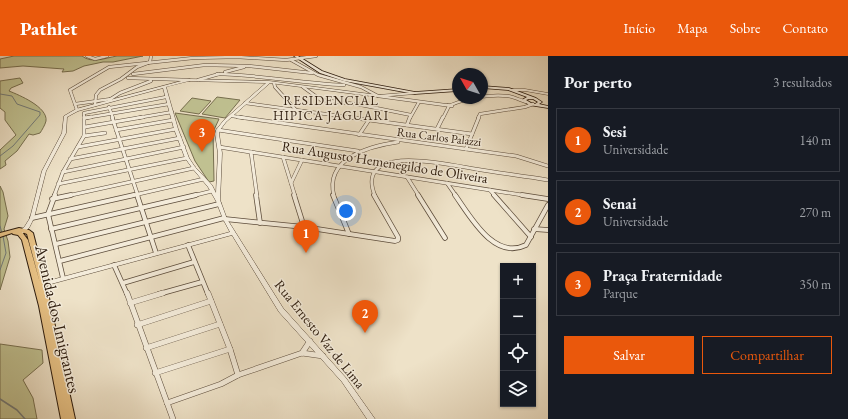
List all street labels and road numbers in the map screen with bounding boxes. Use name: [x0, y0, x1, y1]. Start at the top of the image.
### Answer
street label: Rua Carlos Palazzi: [396, 124, 482, 150]
street label: Rua Augusto Hemenegildo de Oliveira: [281, 137, 490, 187]
street label: Avenida dos Imigrantes: [30, 242, 86, 395]
street label: Rua Ernesto Vaz de Lima: [271, 276, 370, 392]

